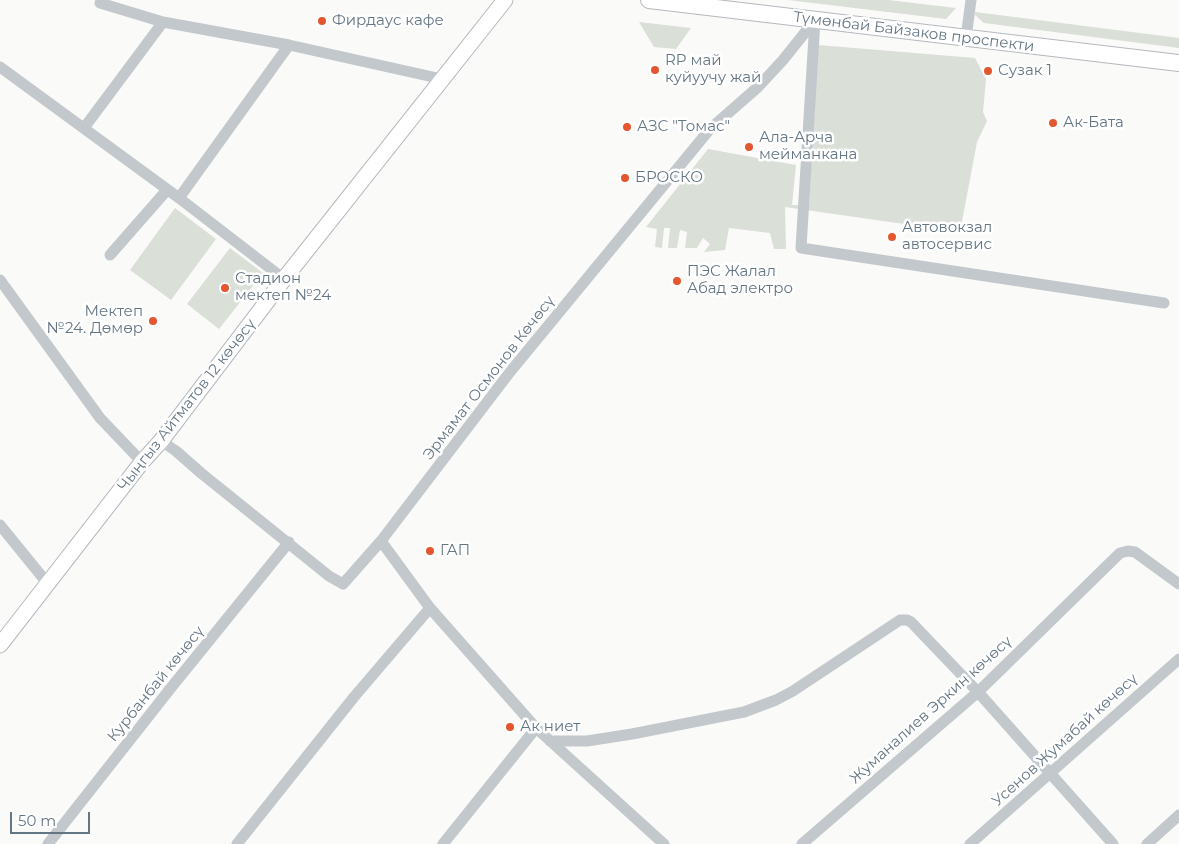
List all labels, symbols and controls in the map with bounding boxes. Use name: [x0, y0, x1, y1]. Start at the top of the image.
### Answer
street label: Түмөнбай Байзаков проспекти: [793, 8, 1035, 56]
place label: Фирдаус кафе: [332, 12, 444, 30]
marker: Фирдаус кафе: [316, 15, 328, 27]
place label: RP май куйуучу жай: [665, 52, 761, 87]
place label: Сузак 1: [998, 62, 1052, 80]
marker: RP май куйуучу жай: [649, 64, 661, 76]
marker: Сузак 1: [982, 65, 994, 77]
place label: Ак-Бата: [1063, 114, 1124, 132]
marker: Ак-Бата: [1047, 117, 1059, 129]
place label: АЗС "Томас": [637, 118, 730, 136]
marker: АЗС "Томас": [621, 121, 633, 133]
place label: Ала-Арча мейманкана: [759, 129, 857, 164]
marker: Ала-Арча мейманкана: [743, 141, 755, 153]
place label: БРОСКО: [635, 169, 703, 187]
marker: БРОСКО: [619, 172, 631, 184]
place label: Автовокзал автосервис: [902, 219, 992, 254]
marker: Автовокзал автосервис: [886, 231, 898, 243]
place label: ПЭС Жалал Абад электро: [687, 263, 793, 298]
place label: Стадион мектеп №24: [235, 270, 331, 305]
marker: ПЭС Жалал Абад электро: [671, 275, 683, 287]
marker: Стадион мектеп №24: [219, 282, 231, 294]
street label: Эрмамат Осмонов Көчөсү: [419, 292, 559, 464]
place label: Мектеп №24. Дөмөр: [47, 303, 143, 338]
street label: Чыңгыз Айтматов 12 көчөсү: [114, 315, 260, 495]
marker: Мектеп №24. Дөмөр: [147, 315, 159, 327]
place label: ГАП: [440, 542, 470, 560]
marker: ГАП: [424, 545, 436, 557]
street label: Курбанбай көчөсү: [104, 623, 208, 745]
street label: Жуманалиев Эркин көчөсү: [846, 632, 1016, 788]
street label: Усенов Жумабай көчөсү: [989, 670, 1141, 810]
place label: Ак ниет: [520, 718, 580, 736]
marker: Ак ниет: [504, 721, 516, 733]
scale bar: [12, 802, 92, 834]
text: 50 m: [18, 811, 56, 830]

